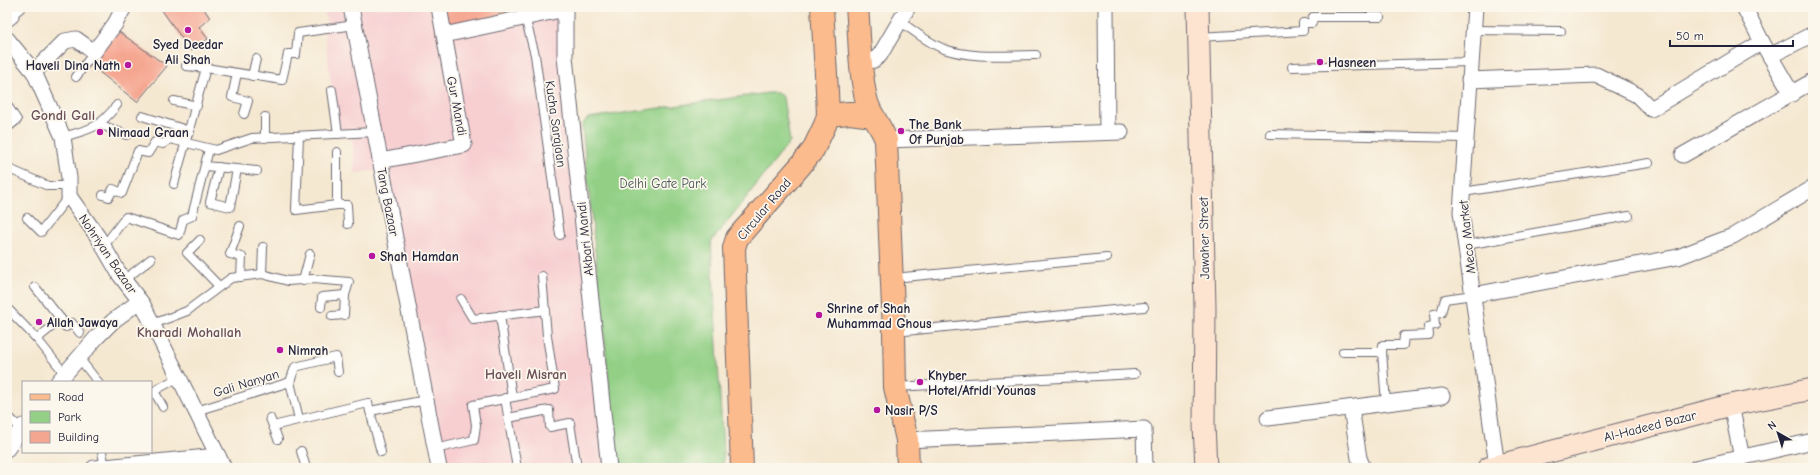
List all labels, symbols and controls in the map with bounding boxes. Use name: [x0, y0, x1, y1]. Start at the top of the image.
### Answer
scale bar: [1670, 22, 1793, 48]
marker: Syed Deedar Ali Shah: [183, 25, 193, 35]
text: 50 m: [1676, 29, 1704, 43]
place label: Syed Deedar Ali Shah: [153, 37, 224, 67]
place label: Hasneen: [1328, 55, 1376, 70]
marker: Hasneen: [1315, 57, 1325, 67]
place label: Haveli Dina Nath: [26, 58, 120, 73]
marker: Haveli Dina Nath: [123, 60, 133, 70]
street label: Gur Mandi: [444, 75, 470, 137]
street label: Kucha Sarajaan: [542, 80, 570, 168]
district label: Gondi Gali: [31, 107, 95, 124]
place label: The Bank Of Punjab: [909, 117, 964, 147]
place label: Nimaad Graan: [108, 125, 189, 140]
marker: The Bank Of Punjab: [896, 126, 906, 136]
marker: Nimaad Graan: [95, 127, 105, 137]
street label: Tang Bazaar: [374, 167, 402, 238]
street label: Circular Road: [734, 175, 794, 243]
park label: Delhi Gate Park: [620, 176, 707, 191]
street label: Jawaher Street: [1196, 195, 1212, 279]
street label: Meco Market: [1456, 198, 1478, 275]
street label: Akbari Mandi: [574, 201, 596, 277]
street label: Nohriyan Bazaar: [76, 211, 141, 297]
place label: Shah Hamdan: [380, 249, 459, 264]
marker: Shah Hamdan: [367, 251, 377, 261]
place label: Shrine of Shah Muhammad Ghous: [827, 301, 932, 331]
marker: Shrine of Shah Muhammad Ghous: [814, 310, 824, 320]
place label: Allah Jawaya: [47, 315, 118, 330]
marker: Allah Jawaya: [34, 317, 44, 327]
district label: Kharadi Mohallah: [137, 324, 241, 341]
place label: Nimrah: [288, 343, 328, 358]
marker: Nimrah: [275, 345, 285, 355]
street label: Gali Nanyan: [211, 366, 281, 400]
district label: Haveli Misran: [485, 366, 567, 383]
place label: Khyber Hotel/Afridi Younas: [928, 368, 1036, 398]
marker: Khyber Hotel/Afridi Younas: [915, 377, 925, 387]
legend: [22, 381, 152, 453]
text: Road: [58, 390, 84, 404]
place label: Nasir P/S: [885, 403, 938, 418]
marker: Nasir P/S: [872, 405, 882, 415]
street label: Al-Hadeed Bazar: [1602, 407, 1699, 445]
text: Park: [58, 410, 81, 424]
north arrow: [1758, 413, 1798, 453]
text: N: [1765, 418, 1779, 433]
text: Building: [58, 430, 99, 444]

